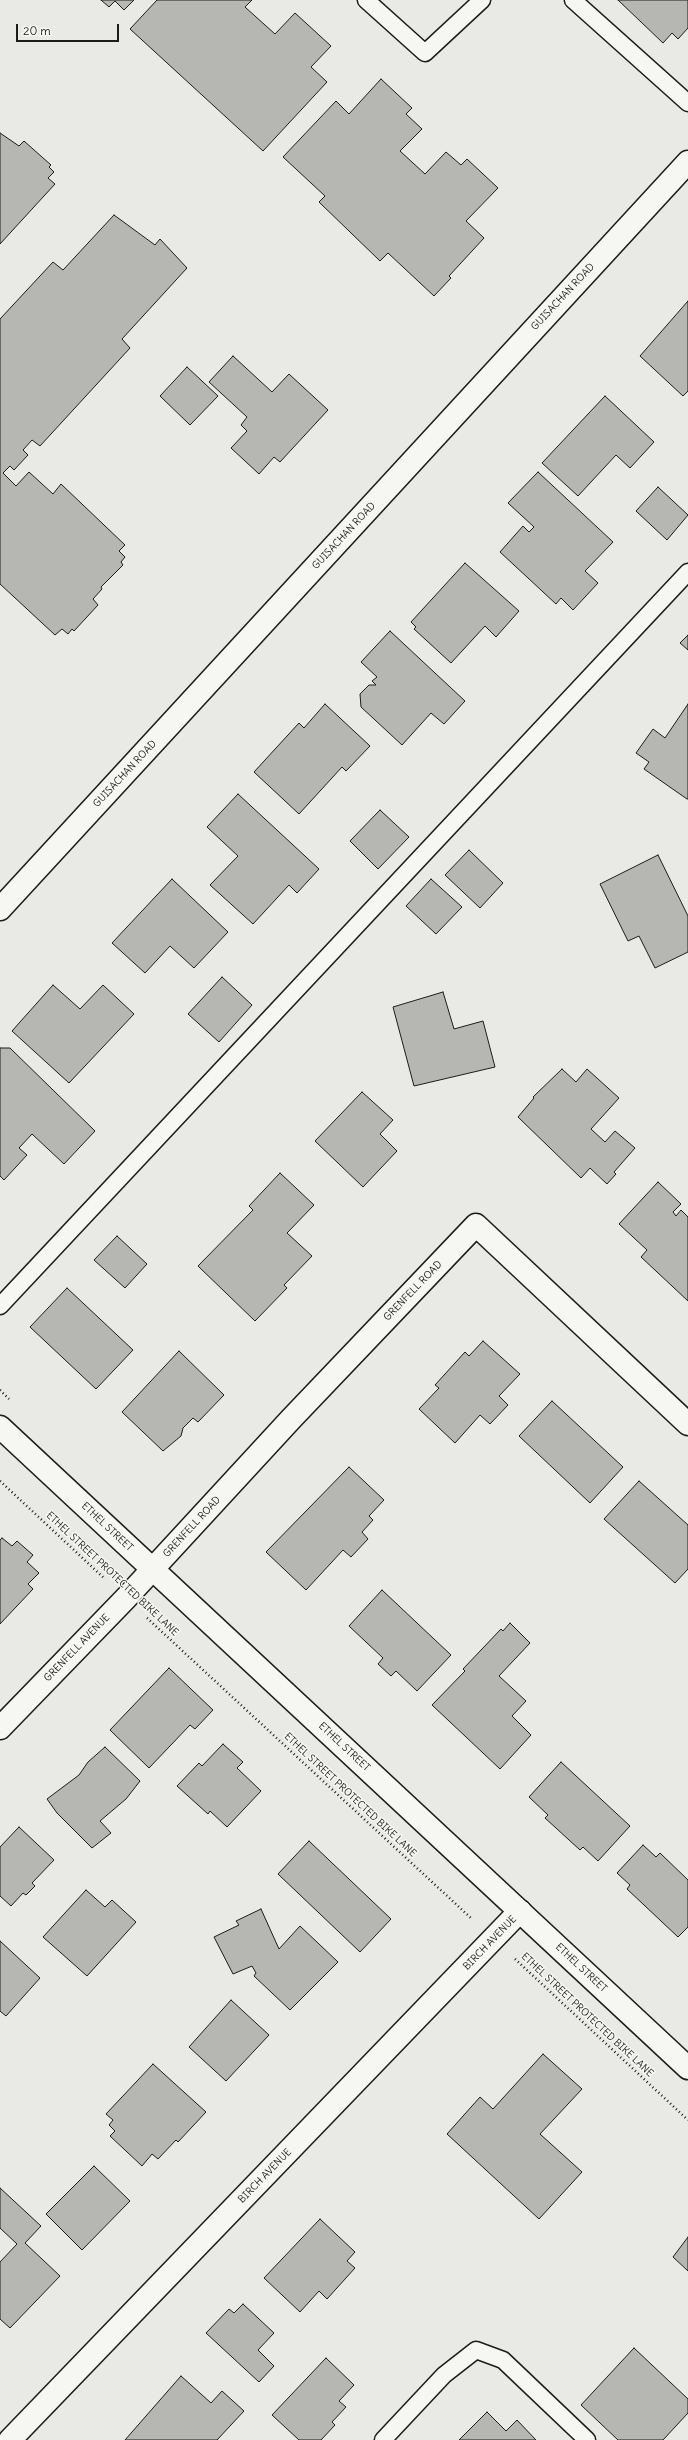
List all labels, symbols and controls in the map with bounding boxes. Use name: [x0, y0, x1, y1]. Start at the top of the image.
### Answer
scale bar: [18, 16, 121, 42]
text: 20 m: [23, 23, 51, 38]
street label: GUISACHAN ROAD: [529, 261, 597, 333]
street label: GUISACHAN ROAD: [310, 500, 378, 572]
street label: GUISACHAN ROAD: [91, 738, 159, 810]
street label: GRENFELL ROAD: [381, 1259, 445, 1323]
street label: GRENFELL ROAD: [161, 1494, 223, 1560]
street label: ETHEL STREET: [79, 1500, 135, 1554]
street label: ETHEL STREET PROTECTED BIKE LANE: [43, 1510, 181, 1638]
street label: GRENFELL AVENUE: [42, 1612, 112, 1684]
street label: ETHEL STREET: [316, 1720, 372, 1774]
street label: ETHEL STREET PROTECTED BIKE LANE: [281, 1731, 419, 1859]
street label: BIRCH AVENUE: [461, 1913, 519, 1973]
street label: ETHEL STREET: [553, 1941, 609, 1995]
street label: ETHEL STREET PROTECTED BIKE LANE: [518, 1951, 656, 2079]
street label: BIRCH AVENUE: [236, 2146, 294, 2206]

